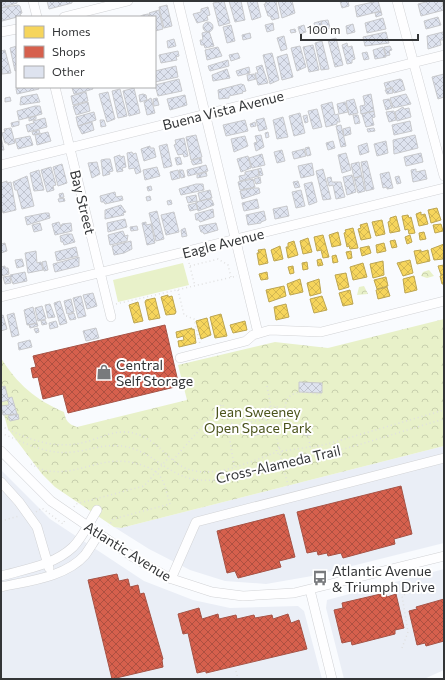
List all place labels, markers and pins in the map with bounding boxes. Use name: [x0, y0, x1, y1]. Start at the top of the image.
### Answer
place label: Central Self Storage: [116, 356, 193, 389]
shop icon: Central Self Storage: [95, 363, 113, 381]
place label: Atlantic Avenue & Triumph Drive: [332, 562, 435, 595]
bus stop icon: Atlantic Avenue & Triumph Drive: [311, 569, 329, 587]

